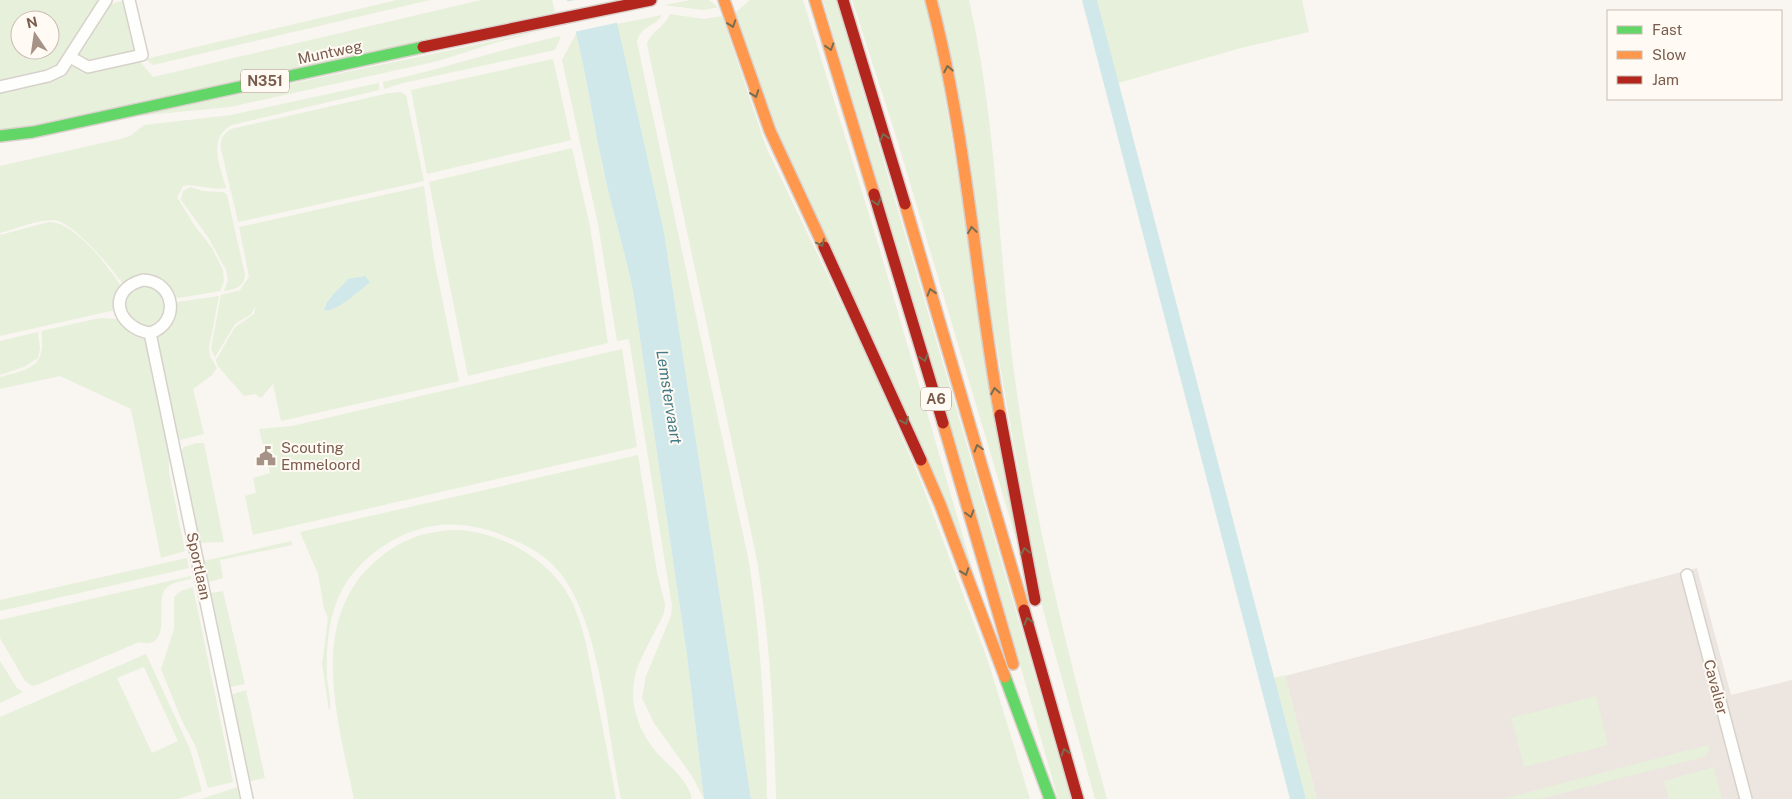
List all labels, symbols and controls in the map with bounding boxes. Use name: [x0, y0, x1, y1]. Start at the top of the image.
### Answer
north arrow: [10, 10, 60, 60]
legend: [1607, 10, 1782, 100]
text: N: [25, 13, 39, 31]
one-way arrow: [726, 19, 736, 28]
text: Fast: [1652, 21, 1682, 38]
street label: Muntweg: [296, 37, 364, 67]
one-way arrow: [824, 42, 834, 50]
text: Slow: [1652, 46, 1687, 63]
one-way arrow: [943, 65, 954, 74]
road number: N351: [241, 70, 289, 92]
text: Jam: [1652, 71, 1679, 88]
one-way arrow: [749, 89, 759, 98]
one-way arrow: [880, 133, 890, 141]
one-way arrow: [872, 197, 882, 206]
one-way arrow: [967, 226, 978, 234]
one-way arrow: [815, 237, 825, 246]
one-way arrow: [927, 289, 937, 297]
water label: Lemstervaart: [652, 349, 686, 445]
one-way arrow: [918, 353, 928, 361]
one-way arrow: [990, 386, 1001, 394]
road number: A6: [921, 388, 951, 410]
one-way arrow: [899, 416, 910, 425]
place label: Scouting Emmeloord: [281, 439, 360, 473]
one-way arrow: [973, 444, 983, 453]
public building icon: Scouting Emmeloord: [255, 445, 277, 467]
one-way arrow: [964, 509, 974, 517]
street label: Sportlaan: [184, 531, 214, 601]
one-way arrow: [1020, 546, 1031, 555]
one-way arrow: [959, 567, 969, 576]
one-way arrow: [1023, 617, 1033, 625]
street label: Cavalier: [1700, 658, 1732, 717]
one-way arrow: [1060, 748, 1071, 756]

